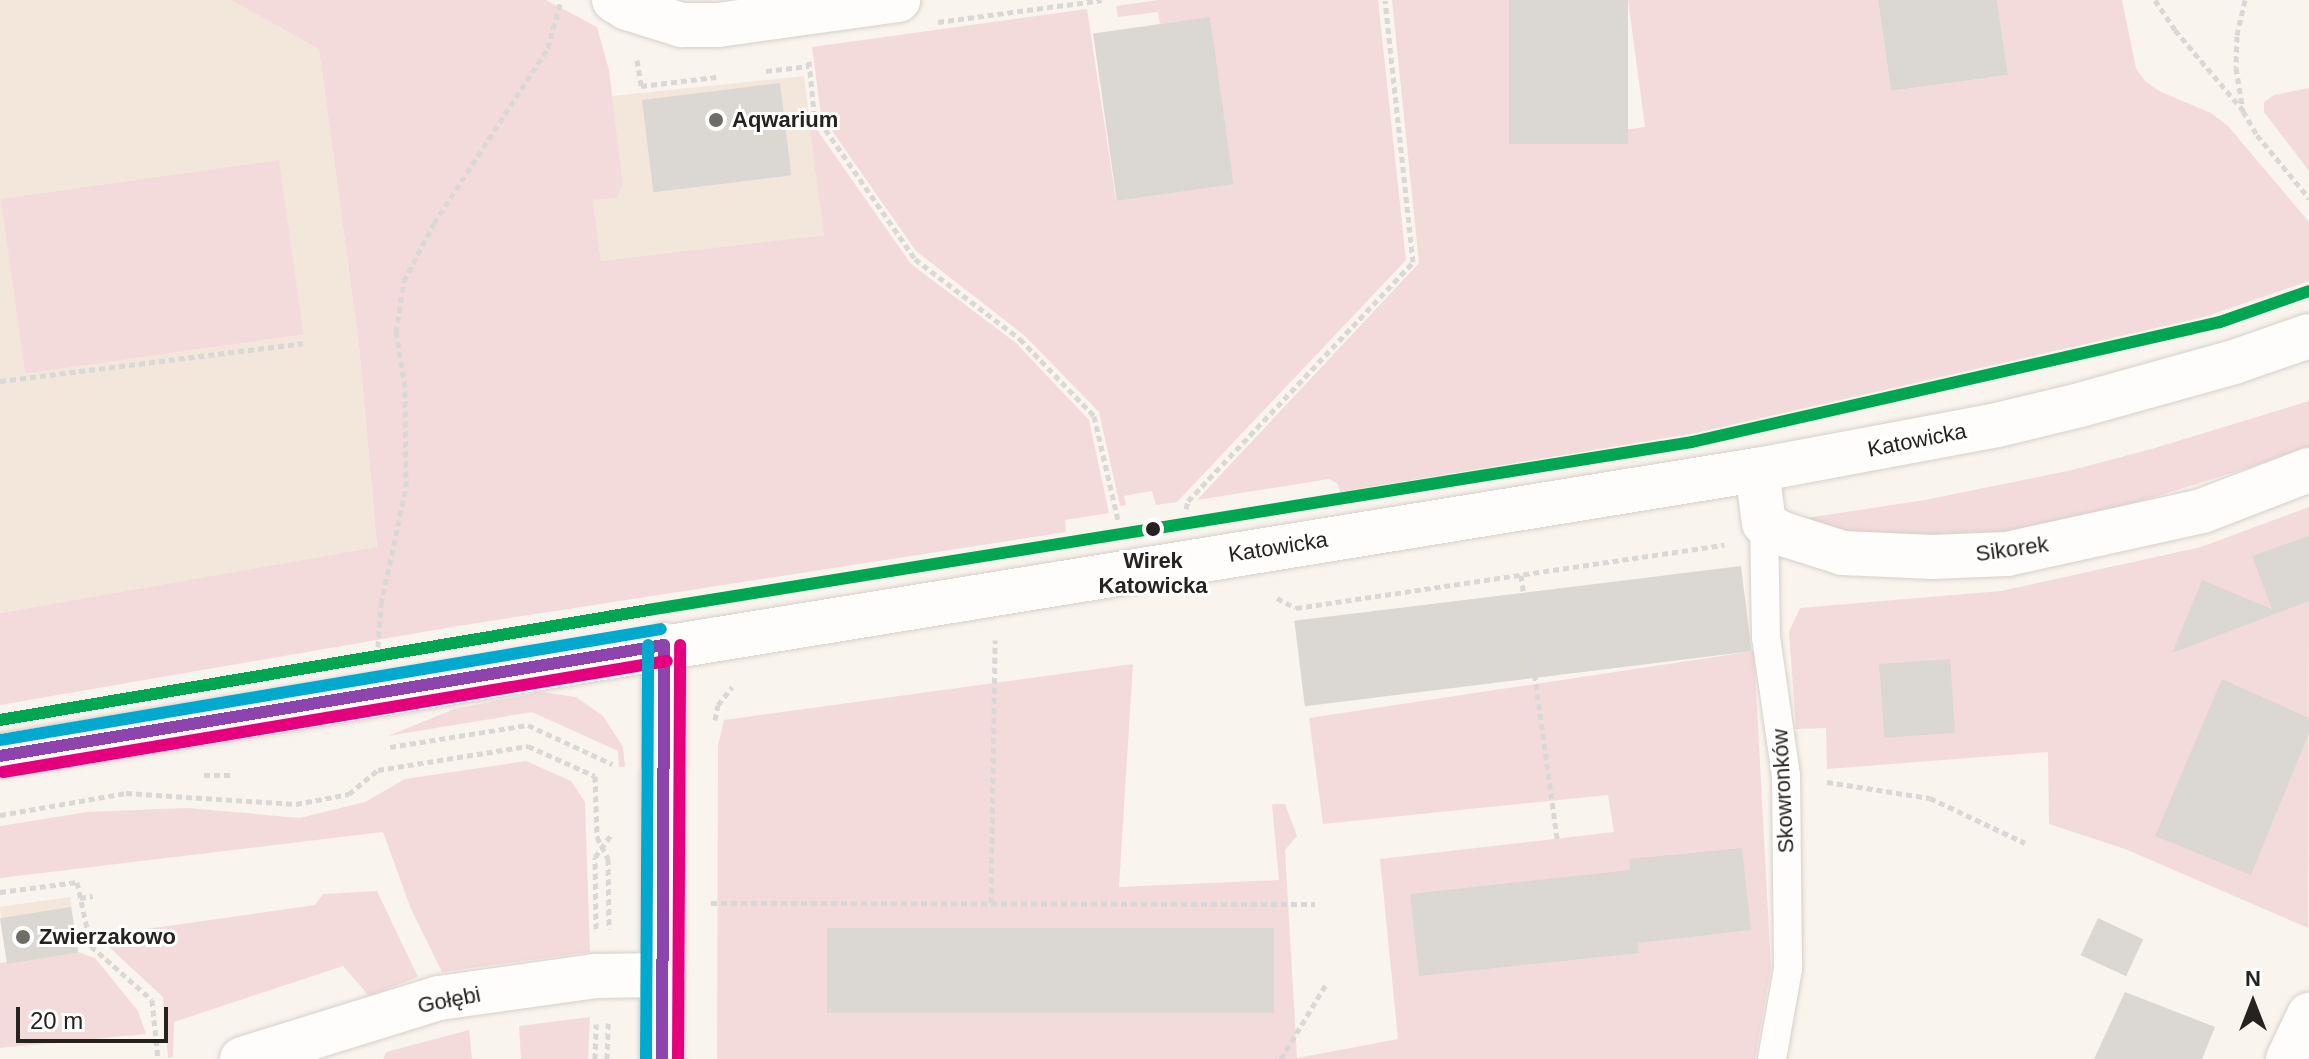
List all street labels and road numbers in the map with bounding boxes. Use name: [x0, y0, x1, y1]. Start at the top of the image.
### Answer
street label: Katowicka: [1865, 417, 1969, 463]
street label: Katowicka: [1226, 526, 1330, 568]
street label: Sikorek: [1974, 531, 2050, 567]
street label: Skowronków: [1767, 728, 1799, 854]
street label: Gołębi: [415, 981, 483, 1019]

